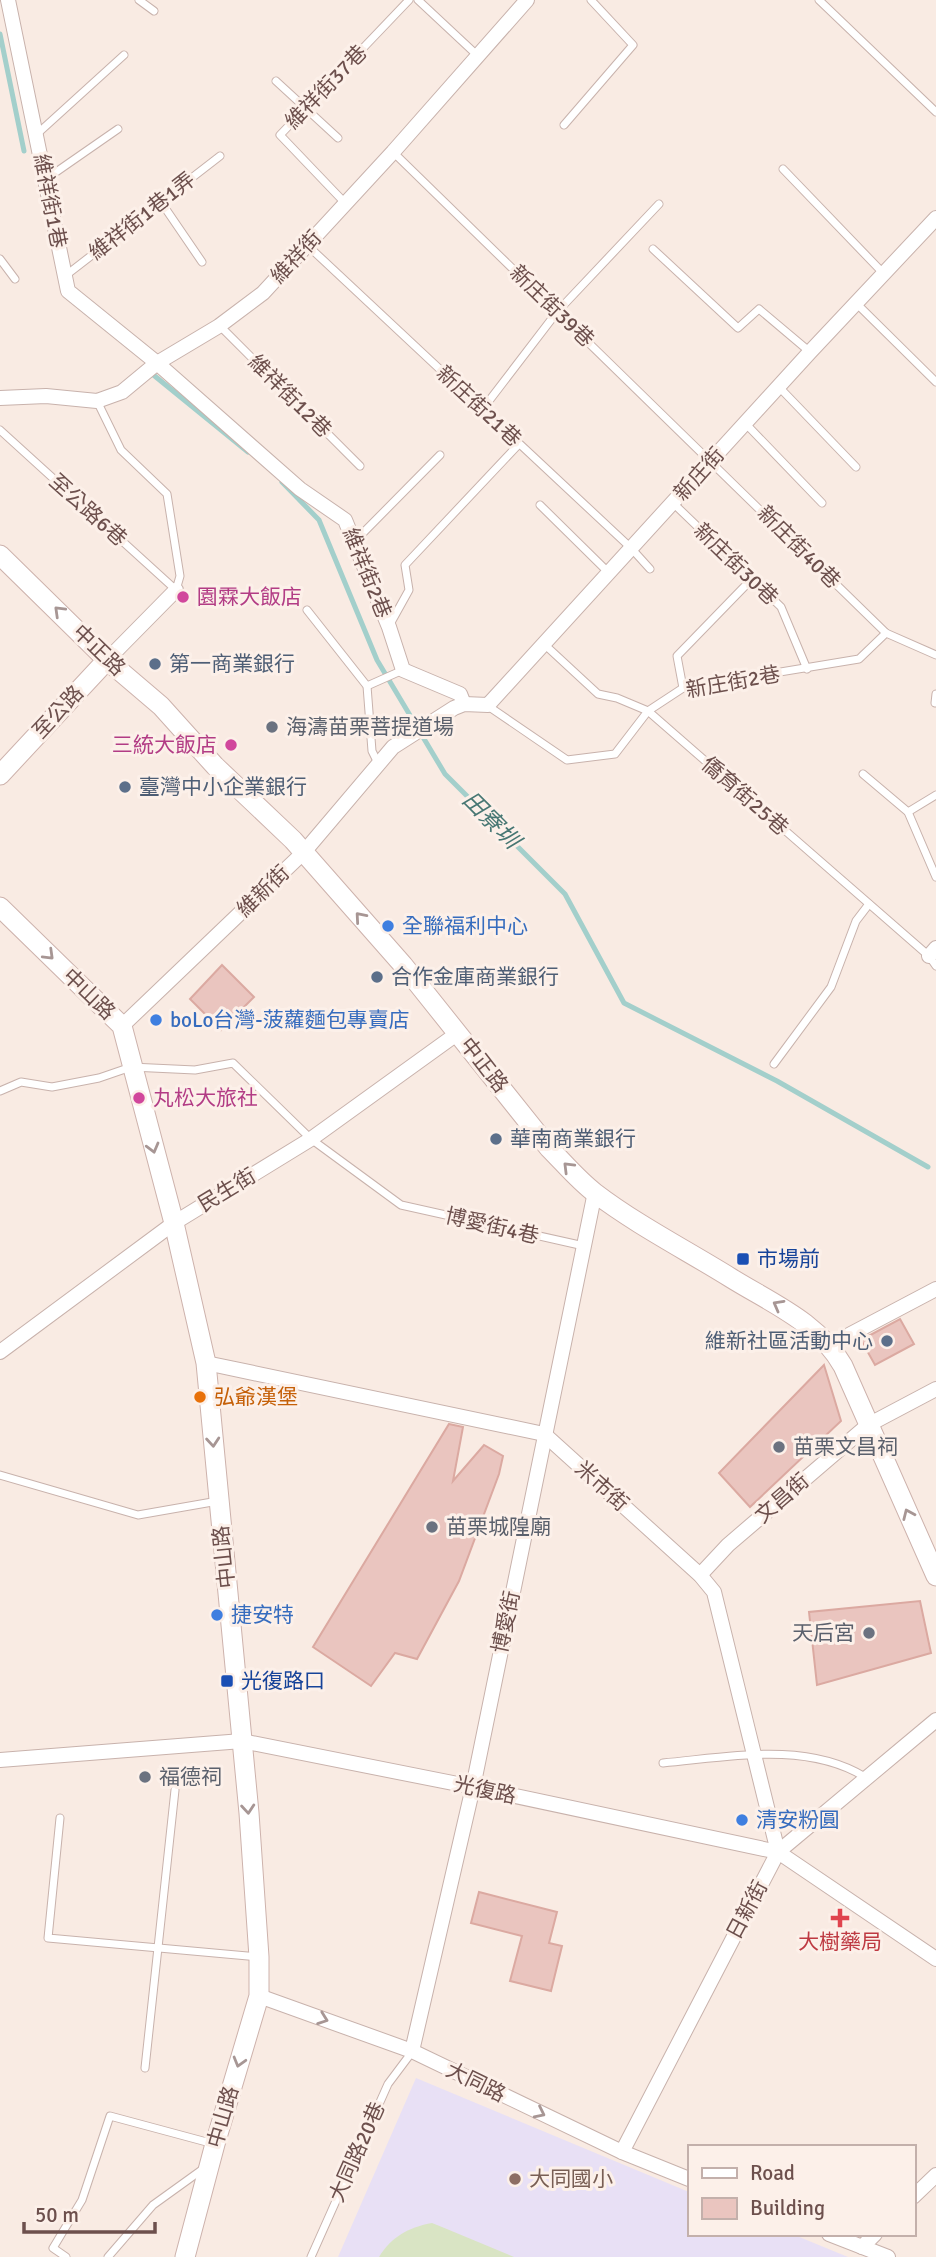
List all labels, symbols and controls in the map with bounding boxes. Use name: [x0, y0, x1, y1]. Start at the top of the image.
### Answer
street label: 維祥街37巷: [280, 40, 372, 134]
street label: 維祥街1巷: [28, 152, 72, 250]
street label: 維祥街1巷1弄: [84, 166, 200, 266]
street label: 維祥街: [265, 225, 327, 289]
street label: 新庄街39巷: [505, 260, 599, 352]
street label: 維祥街12巷: [243, 349, 337, 443]
street label: 新庄街21巷: [431, 360, 527, 452]
street label: 新庄街: [668, 442, 730, 506]
street label: 至公路6巷: [44, 468, 132, 552]
street label: 新庄街40巷: [752, 500, 846, 594]
street label: 新庄街30巷: [689, 518, 783, 610]
street label: 維祥街2巷: [337, 524, 397, 622]
place label: 園霖大飯店: [197, 584, 302, 610]
marker: 園霖大飯店: [175, 589, 191, 605]
one-way arrow: [55, 606, 68, 619]
street label: 中正路: [67, 619, 131, 681]
place label: 第一商業銀行: [169, 651, 295, 677]
marker: 第一商業銀行: [147, 656, 163, 672]
street label: 新庄街2巷: [684, 661, 782, 703]
street label: 至公路: [27, 680, 89, 744]
place label: 海濤苗栗菩提道場: [286, 714, 454, 740]
marker: 海濤苗栗菩提道場: [264, 719, 280, 735]
place label: 三統大飯店: [112, 732, 217, 758]
marker: 三統大飯店: [223, 737, 239, 753]
street label: 僑育街25巷: [696, 751, 794, 841]
place label: 臺灣中小企業銀行: [139, 774, 307, 800]
marker: 臺灣中小企業銀行: [117, 779, 133, 795]
water label: 田寮圳: [456, 785, 528, 857]
street label: 維新街: [231, 860, 295, 922]
one-way arrow: [356, 912, 369, 925]
place label: 全聯福利中心: [402, 913, 528, 939]
marker: 全聯福利中心: [380, 918, 396, 934]
one-way arrow: [41, 946, 54, 959]
street label: 中山路: [57, 963, 121, 1025]
place label: 合作金庫商業銀行: [391, 964, 559, 990]
marker: 合作金庫商業銀行: [369, 969, 385, 985]
place label: boLo台灣-菠蘿麵包專賣店: [170, 1007, 410, 1033]
marker: boLo台灣-菠蘿麵包專賣店: [148, 1012, 164, 1028]
street label: 中正路: [454, 1032, 514, 1098]
place label: 丸松大旅社: [153, 1085, 258, 1111]
marker: 丸松大旅社: [131, 1090, 147, 1106]
place label: 華南商業銀行: [510, 1126, 636, 1152]
marker: 華南商業銀行: [488, 1131, 504, 1147]
one-way arrow: [145, 1141, 159, 1153]
one-way arrow: [564, 1162, 577, 1175]
street label: 民生街: [193, 1163, 261, 1217]
street label: 博愛街4巷: [443, 1203, 541, 1249]
place label: 市場前: [757, 1246, 820, 1272]
marker: 市場前: [735, 1251, 751, 1267]
one-way arrow: [773, 1300, 785, 1313]
place label: 維新社區活動中心: [705, 1328, 873, 1354]
marker: 維新社區活動中心: [879, 1333, 895, 1349]
place label: 弘爺漢堡: [214, 1384, 298, 1410]
marker: 弘爺漢堡: [192, 1389, 208, 1405]
place label: 苗栗文昌祠: [793, 1434, 898, 1460]
one-way arrow: [205, 1437, 220, 1448]
marker: 苗栗文昌祠: [771, 1439, 787, 1455]
street label: 米市街: [570, 1455, 634, 1517]
street label: 文昌街: [750, 1468, 814, 1528]
one-way arrow: [902, 1509, 916, 1521]
place label: 苗栗城隍廟: [446, 1514, 551, 1540]
marker: 苗栗城隍廟: [424, 1519, 440, 1535]
street label: 中山路: [208, 1524, 240, 1590]
street label: 博愛街: [487, 1588, 525, 1656]
place label: 捷安特: [231, 1602, 294, 1628]
marker: 捷安特: [209, 1607, 225, 1623]
place label: 天后宮: [792, 1620, 855, 1646]
marker: 天后宮: [861, 1625, 877, 1641]
place label: 光復路口: [241, 1668, 325, 1694]
marker: 光復路口: [219, 1673, 235, 1689]
place label: 福德祠: [159, 1764, 222, 1790]
marker: 福德祠: [137, 1769, 153, 1785]
street label: 光復路: [451, 1771, 519, 1809]
one-way arrow: [240, 1804, 255, 1815]
place label: 清安粉圓: [756, 1807, 840, 1833]
marker: 清安粉圓: [734, 1812, 750, 1828]
street label: 日新街: [721, 1876, 773, 1944]
marker: 大樹藥局: [832, 1910, 848, 1926]
place label: 大樹藥局: [798, 1929, 882, 1955]
one-way arrow: [316, 2011, 328, 2025]
one-way arrow: [233, 2055, 248, 2067]
street label: 大同路: [442, 2057, 510, 2107]
street label: 中山路: [202, 2083, 244, 2151]
street label: 大同路20巷: [323, 2098, 391, 2206]
one-way arrow: [533, 2104, 545, 2118]
legend: [688, 2145, 915, 2236]
text: Road: [750, 2160, 795, 2186]
place label: 大同國小: [529, 2166, 613, 2192]
marker: 大同國小: [507, 2171, 523, 2187]
scale bar: [24, 2190, 156, 2234]
text: Building: [750, 2195, 825, 2221]
text: 50 m: [35, 2202, 79, 2228]

